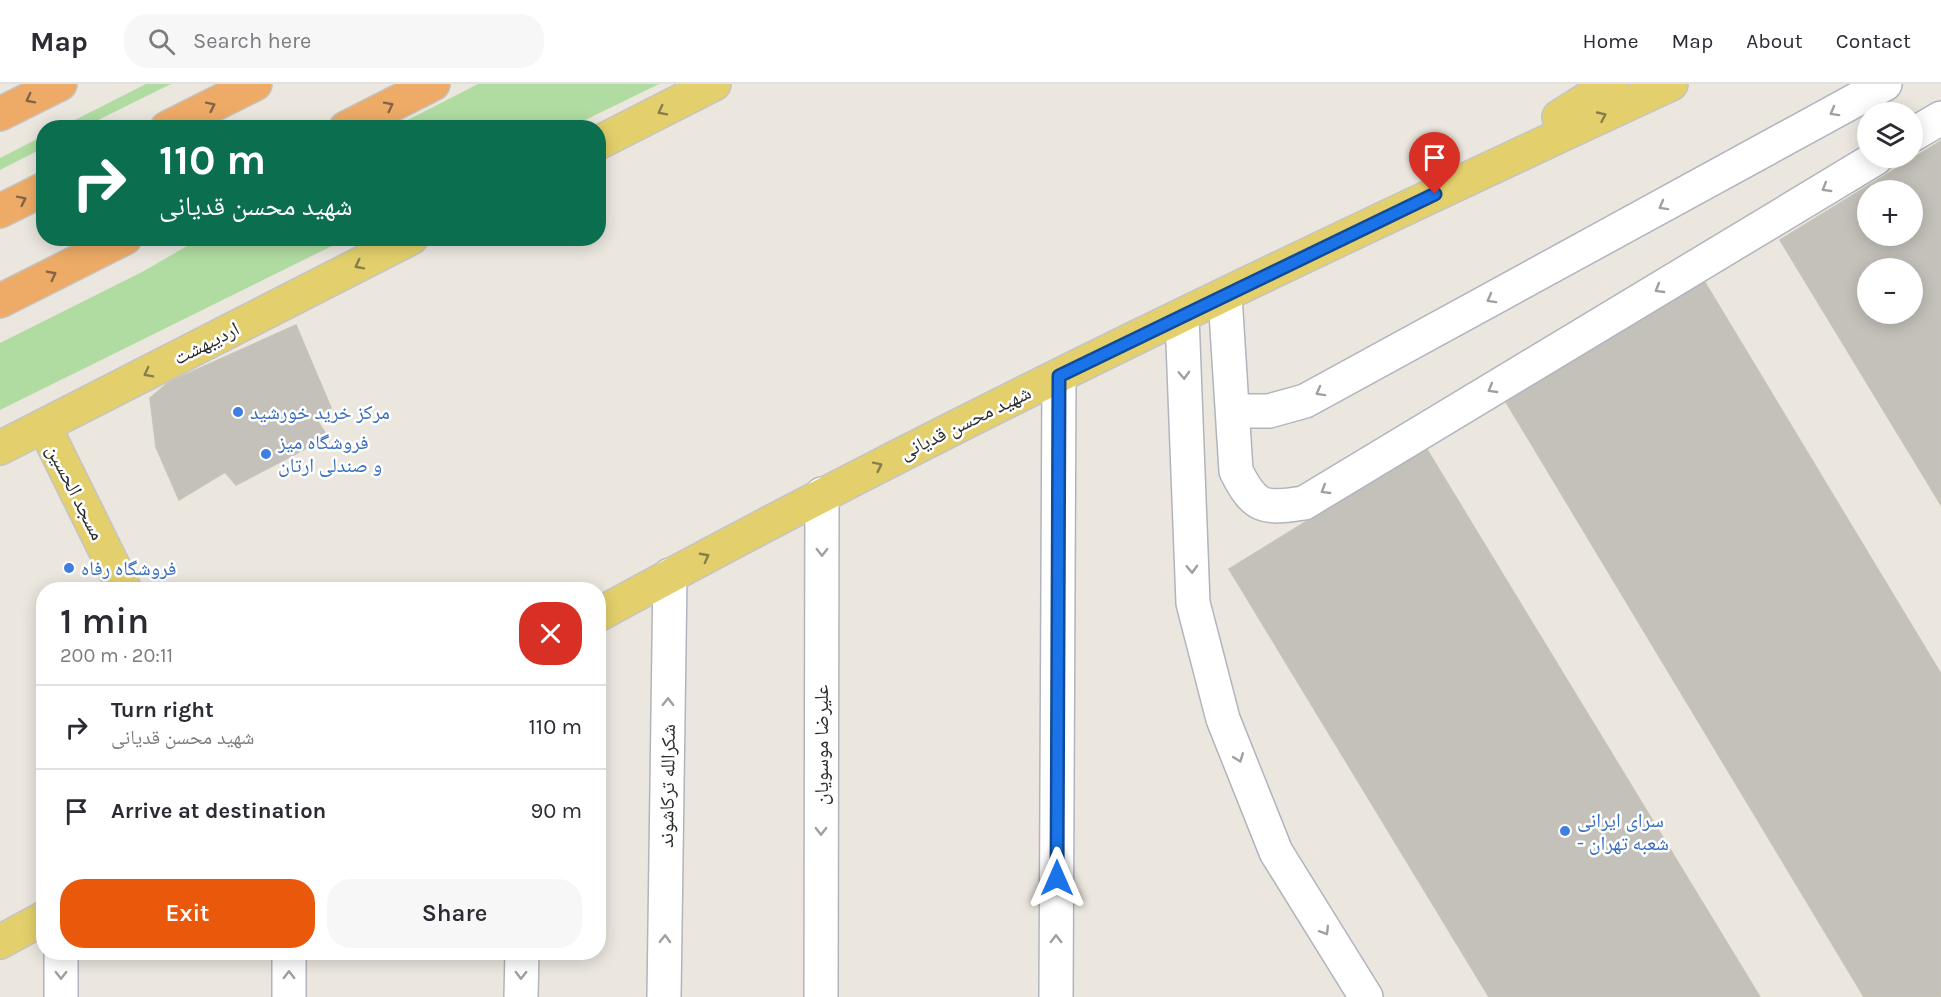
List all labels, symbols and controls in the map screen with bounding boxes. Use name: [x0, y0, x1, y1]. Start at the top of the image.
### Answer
search box: [124, 14, 544, 68]
text: Map: [30, 25, 88, 58]
icon: search: [145, 25, 178, 58]
text: Search here: [193, 28, 311, 54]
text: Home: [1583, 29, 1639, 53]
text: Map: [1672, 29, 1713, 53]
text: About: [1746, 29, 1803, 53]
text: Contact: [1836, 29, 1911, 53]
one-way arrow: [26, 92, 37, 103]
one-way arrow: [205, 101, 216, 113]
one-way arrow: [383, 101, 394, 113]
map controls: [1857, 102, 1923, 324]
button: layers: [1857, 102, 1923, 168]
one-way arrow: [657, 103, 668, 115]
one-way arrow: [1829, 105, 1840, 116]
one-way arrow: [1596, 111, 1607, 123]
pin: [1409, 132, 1460, 194]
text: 110 m: [159, 135, 266, 185]
icon: arrive: [1418, 141, 1451, 174]
icon: right: [60, 144, 138, 222]
one-way arrow: [1822, 180, 1832, 192]
button: +: [1857, 180, 1923, 246]
text: شهید محسن قدیانی: [159, 190, 353, 222]
one-way arrow: [15, 196, 26, 207]
one-way arrow: [1658, 198, 1669, 210]
one-way arrow: [355, 258, 365, 269]
button: −: [1857, 258, 1923, 324]
one-way arrow: [46, 271, 57, 282]
one-way arrow: [1655, 281, 1665, 293]
one-way arrow: [1487, 292, 1498, 303]
street label: اردیبهشت: [170, 317, 243, 370]
one-way arrow: [143, 365, 154, 377]
one-way arrow: [1178, 370, 1191, 379]
street label: شهید محسن قدیانی: [896, 381, 1035, 464]
one-way arrow: [1488, 382, 1498, 394]
one-way arrow: [1316, 385, 1327, 397]
place label: مرکز خرید خورشید: [250, 401, 390, 424]
marker: مرکز خرید خورشید: [231, 405, 245, 419]
place label: فروشگاه میز و صندلی ارتان: [277, 431, 382, 477]
street label: مسجد الحسین: [42, 440, 110, 544]
marker: فروشگاه میز و صندلی ارتان: [259, 447, 273, 461]
one-way arrow: [871, 462, 882, 473]
one-way arrow: [1321, 483, 1331, 495]
one-way arrow: [816, 548, 828, 557]
one-way arrow: [699, 553, 709, 564]
place label: فروشگاه رفاه: [81, 557, 177, 580]
marker: فروشگاه رفاه: [62, 561, 76, 575]
one-way arrow: [1186, 565, 1198, 574]
text: 1 min: [60, 600, 149, 642]
button: close: [519, 602, 582, 665]
text: 200 m · 20:11: [60, 644, 173, 667]
street label: علیرضا موسویان: [810, 685, 833, 805]
text: Turn right: [111, 697, 214, 723]
one-way arrow: [662, 697, 674, 706]
icon: right: [60, 711, 93, 744]
text: 110 m: [529, 714, 582, 740]
street label: شکرالله ترکاشوند: [655, 724, 680, 848]
text: شهید محسن قدیانی: [111, 726, 254, 749]
one-way arrow: [1231, 752, 1244, 762]
icon: arrive: [60, 795, 93, 828]
text: Arrive at destination: [111, 798, 326, 824]
text: 90 m: [530, 798, 582, 824]
place label: سرای ایرانی - شعبه تهران: [1577, 809, 1669, 855]
marker: سرای ایرانی - شعبه تهران: [1558, 824, 1572, 838]
one-way arrow: [815, 827, 827, 836]
position arrow: [1025, 846, 1089, 910]
button: Exit: [60, 879, 315, 948]
button: Share: [327, 879, 582, 948]
one-way arrow: [1318, 925, 1329, 936]
one-way arrow: [659, 934, 671, 943]
one-way arrow: [1050, 934, 1062, 943]
one-way arrow: [55, 970, 67, 979]
one-way arrow: [283, 970, 295, 979]
one-way arrow: [515, 970, 527, 979]

